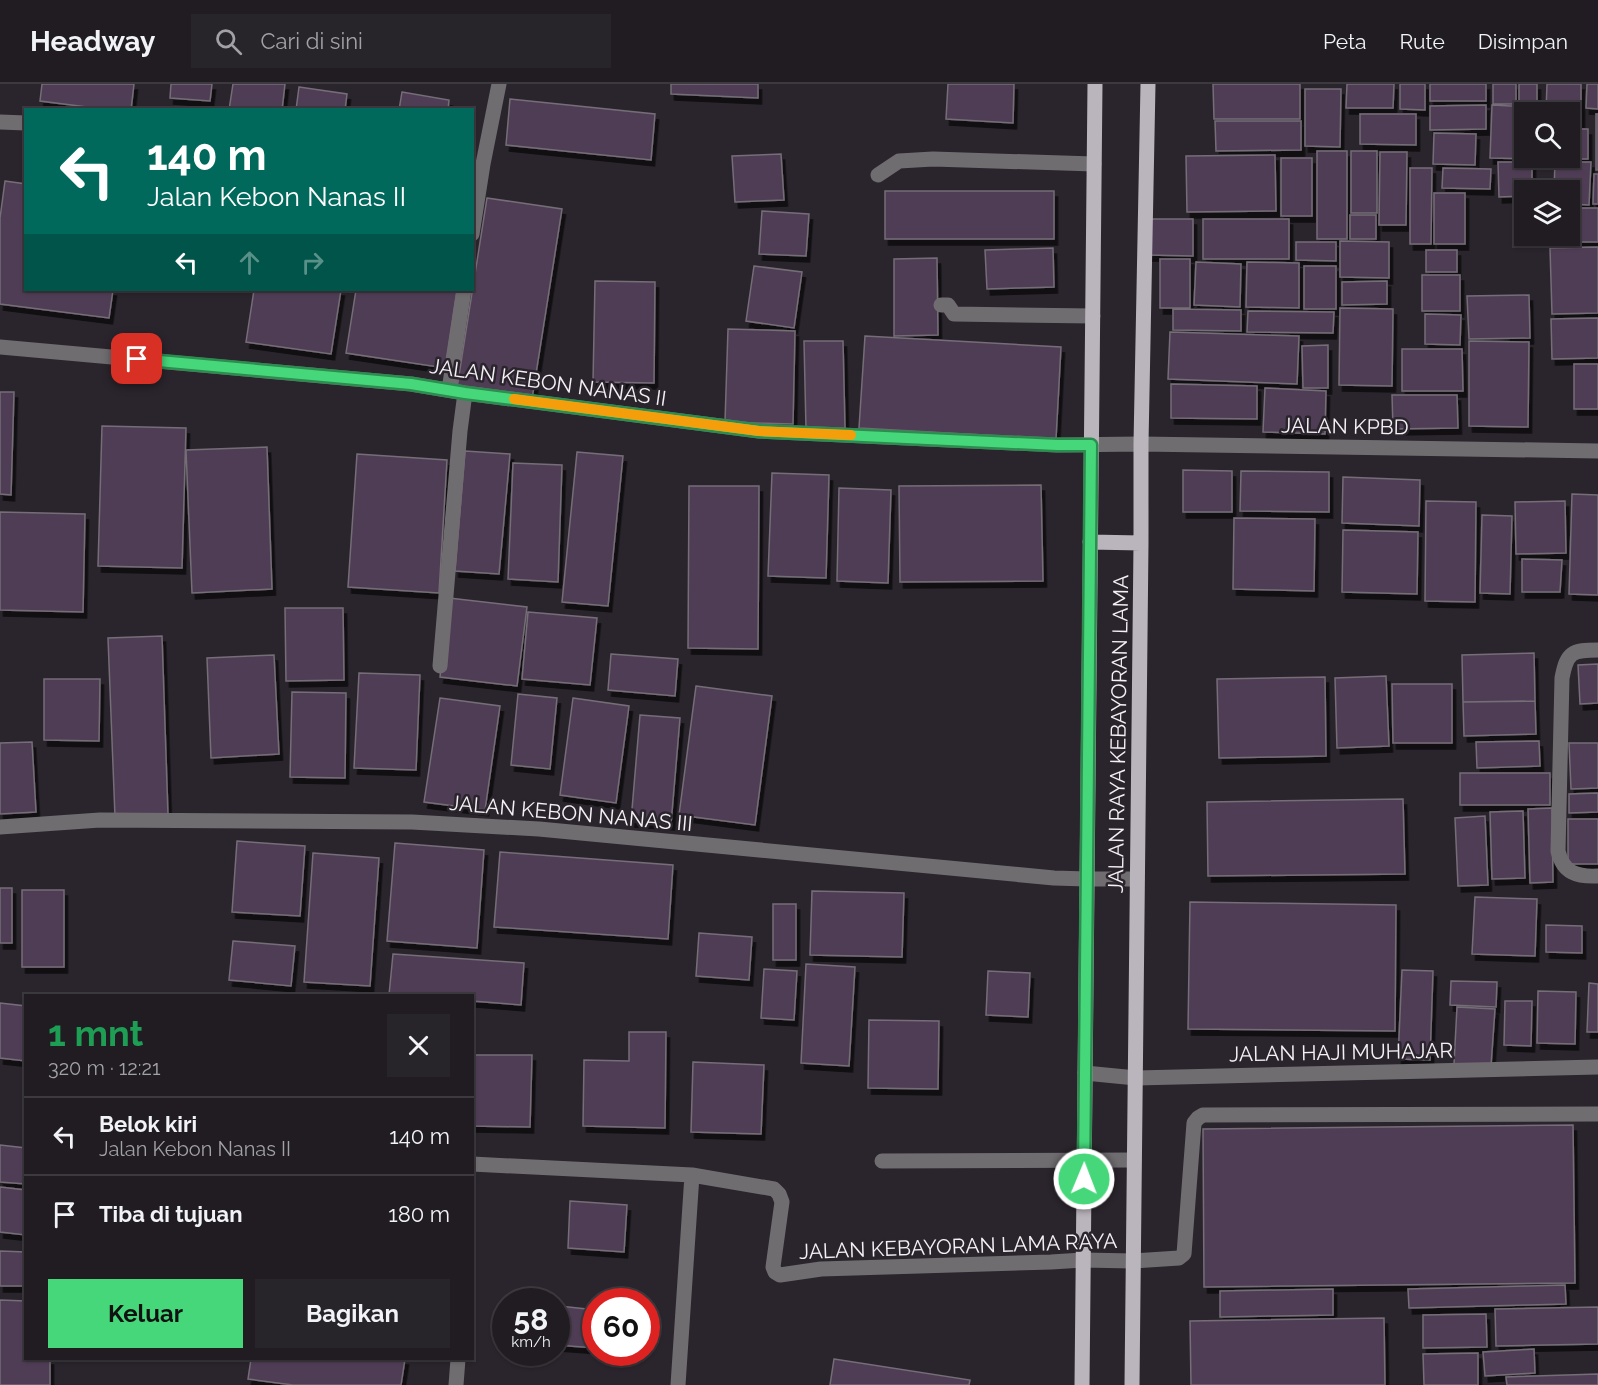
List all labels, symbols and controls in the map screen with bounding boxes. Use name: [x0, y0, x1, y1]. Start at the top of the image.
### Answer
search box: [191, 14, 611, 68]
text: Headway: [30, 25, 155, 58]
icon: search: [212, 25, 245, 58]
text: Cari di sini: [260, 28, 363, 54]
text: Peta: [1323, 29, 1367, 54]
text: Rute: [1400, 29, 1445, 54]
text: Disimpan: [1478, 29, 1568, 54]
map controls: [1514, 102, 1580, 246]
button: search: [1514, 102, 1580, 168]
text: 140 m: [147, 131, 267, 180]
icon: left: [48, 132, 126, 210]
button: layers: [1514, 180, 1580, 246]
text: Jalan Kebon Nanas II: [147, 181, 406, 212]
icon: left: [170, 246, 203, 279]
icon: ahead: [233, 246, 266, 279]
icon: right: [296, 246, 329, 279]
pin: [111, 333, 162, 384]
icon: arrive: [120, 342, 153, 375]
street label: JALAN KEBON NANAS II: [428, 353, 668, 411]
street label: JALAN KPBD: [1281, 412, 1409, 440]
street label: JALAN RAYA KEBAYORAN LAMA: [1103, 575, 1133, 893]
street label: JALAN KEBON NANAS III: [448, 790, 694, 836]
text: 1 mnt: [48, 1012, 143, 1054]
button: close: [387, 1014, 450, 1077]
street label: JALAN HAJI MUHAJAR: [1229, 1038, 1453, 1066]
text: 320 m · 12:21: [48, 1056, 161, 1080]
text: Belok kiri: [99, 1111, 197, 1137]
icon: left: [48, 1120, 81, 1153]
text: 140 m: [389, 1123, 450, 1149]
text: Jalan Kebon Nanas II: [99, 1137, 291, 1161]
position arrow: [1052, 1147, 1116, 1211]
icon: arrive: [48, 1198, 81, 1231]
text: Tiba di tujuan: [99, 1201, 242, 1227]
text: 180 m: [388, 1201, 450, 1227]
street label: JALAN KEBAYORAN LAMA RAYA: [798, 1228, 1118, 1264]
button: Keluar: [48, 1279, 243, 1348]
button: Bagikan: [255, 1279, 450, 1348]
speed limit sign: 60: [582, 1288, 660, 1366]
text: 58: [514, 1302, 548, 1337]
text: km/h: [511, 1333, 551, 1351]

